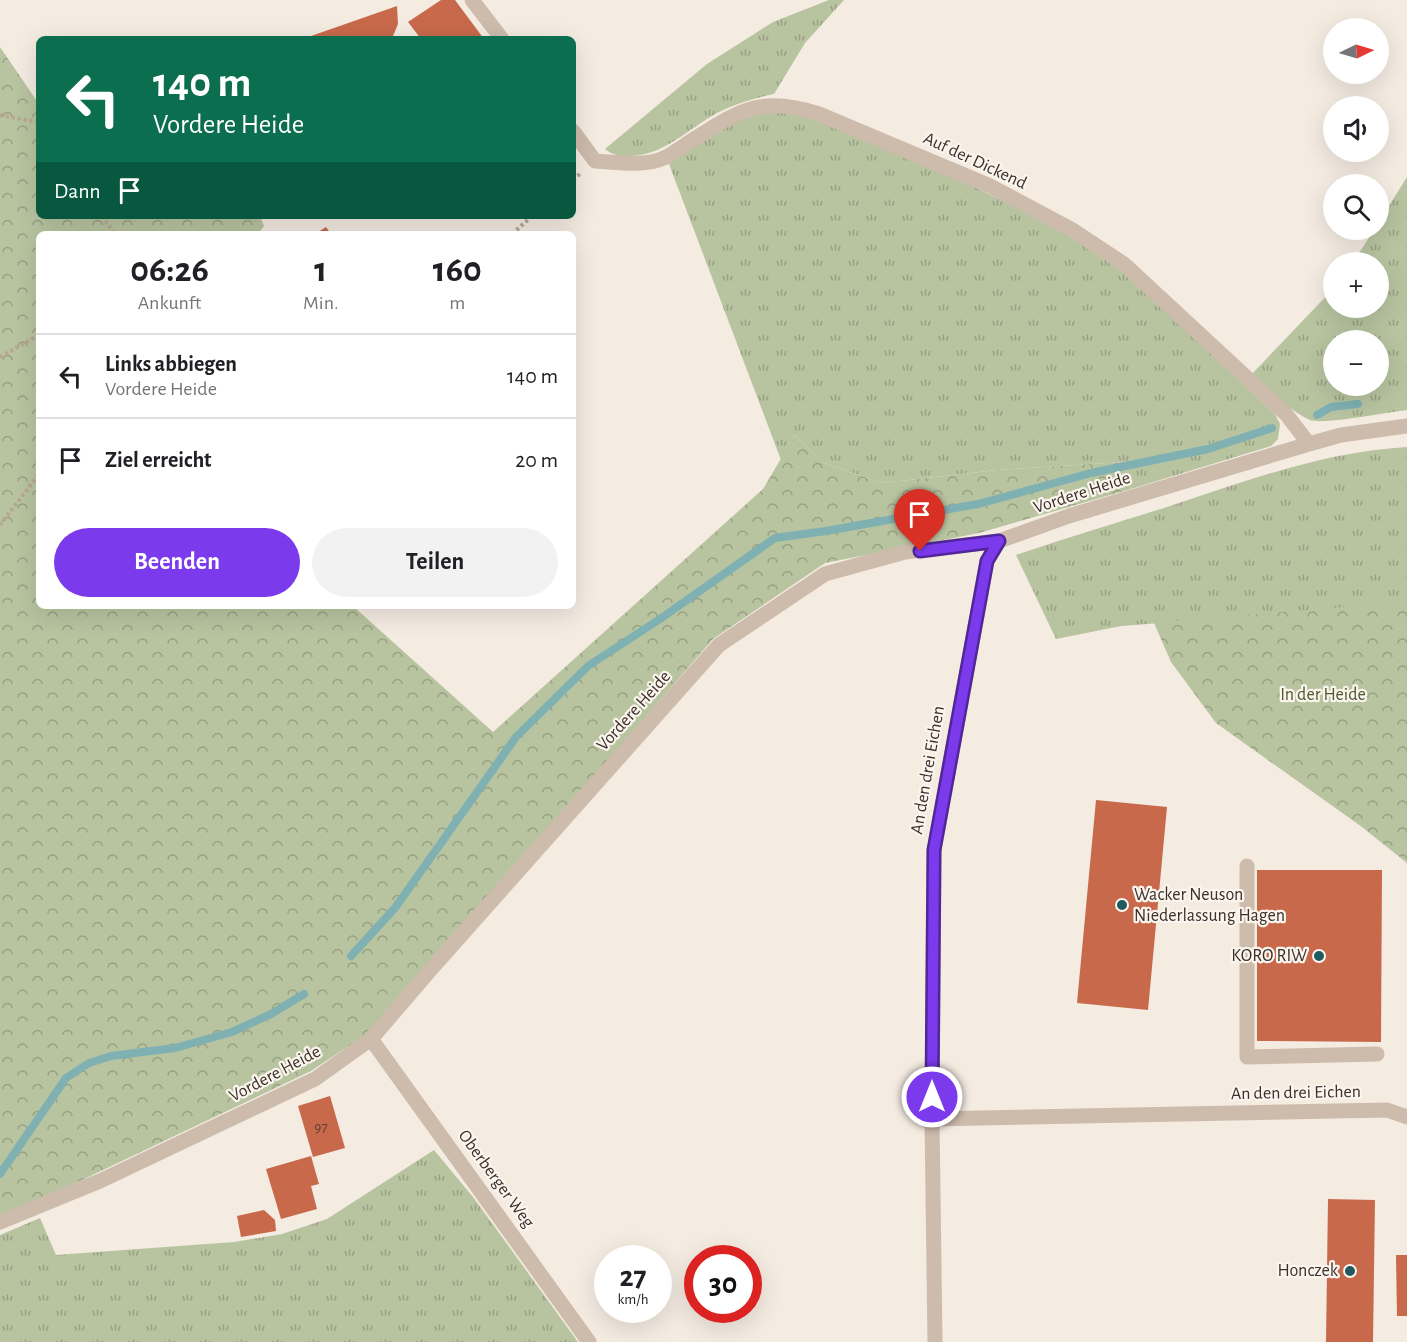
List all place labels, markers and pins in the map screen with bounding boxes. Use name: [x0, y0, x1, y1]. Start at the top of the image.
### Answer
pin: [894, 489, 945, 551]
place label: Wacker Neuson Niederlassung Hagen: [1134, 886, 1285, 925]
marker: Wacker Neuson Niederlassung Hagen: [1115, 898, 1129, 912]
place label: KORO RIW: [1231, 947, 1307, 965]
marker: KORO RIW: [1312, 949, 1326, 963]
place label: Honczek: [1278, 1262, 1339, 1280]
marker: Honczek: [1343, 1264, 1357, 1278]

